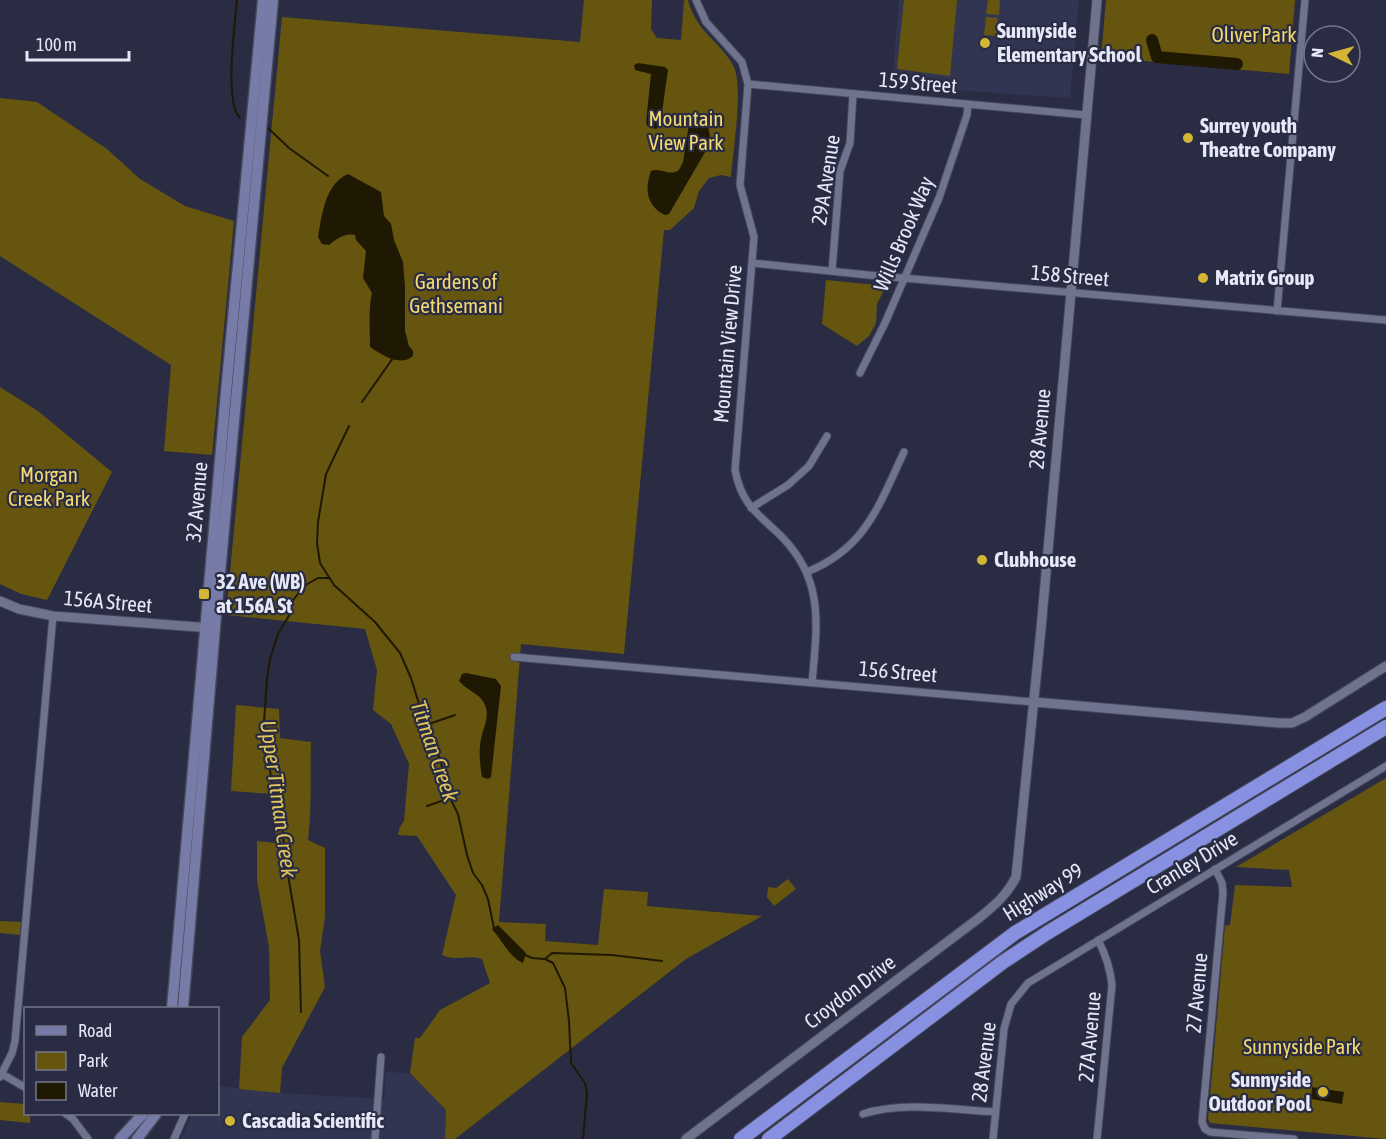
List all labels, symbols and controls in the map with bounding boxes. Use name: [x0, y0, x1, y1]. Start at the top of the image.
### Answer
place label: Sunnyside Elementary School: [997, 18, 1142, 66]
park label: Oliver Park: [1212, 22, 1296, 46]
scale bar: [27, 24, 129, 62]
north arrow: [1302, 24, 1362, 84]
text: 100 m: [36, 34, 77, 55]
marker: Sunnyside Elementary School: [978, 36, 992, 50]
text: N: [1308, 47, 1326, 58]
street label: 159 Street: [878, 67, 958, 97]
park label: Mountain View Park: [648, 106, 724, 154]
place label: Surrey youth Theatre Company: [1200, 113, 1336, 161]
marker: Surrey youth Theatre Company: [1181, 131, 1195, 145]
street label: 29A Avenue: [806, 133, 844, 227]
street label: Wills Brook Way: [868, 172, 938, 295]
street label: 158 Street: [1030, 260, 1110, 290]
street label: Mountain View Drive: [708, 264, 746, 424]
place label: Matrix Group: [1215, 265, 1315, 289]
park label: Gardens of Gethsemani: [409, 269, 503, 317]
marker: Matrix Group: [1196, 271, 1210, 285]
street label: 28 Avenue: [1024, 388, 1054, 470]
street label: 32 Avenue: [181, 461, 211, 543]
park label: Morgan Creek Park: [8, 462, 90, 510]
place label: Clubhouse: [994, 547, 1076, 571]
marker: Clubhouse: [975, 553, 989, 567]
place label: 32 Ave (WB) at 156A St: [216, 569, 305, 617]
street label: 156A Street: [63, 585, 153, 617]
marker: 32 Ave (WB) at 156A St: [197, 587, 211, 601]
street label: 156 Street: [858, 656, 938, 686]
water label: Titman Creek: [406, 697, 465, 805]
water label: Upper Titman Creek: [255, 719, 303, 880]
street label: Cranley Drive: [1142, 826, 1241, 899]
street label: Highway 99: [998, 857, 1087, 925]
street label: Croydon Drive: [799, 949, 900, 1033]
street label: 27 Avenue: [1181, 952, 1211, 1034]
street label: 27A Avenue: [1073, 991, 1105, 1083]
legend: [24, 1007, 219, 1115]
text: Road: [78, 1020, 112, 1041]
street label: 28 Avenue: [966, 1020, 1000, 1103]
park label: Sunnyside Park: [1243, 1034, 1361, 1058]
text: Park: [78, 1050, 108, 1071]
place label: Sunnyside Outdoor Pool: [1209, 1067, 1311, 1115]
text: Water: [78, 1080, 118, 1101]
marker: Sunnyside Outdoor Pool: [1316, 1085, 1330, 1099]
place label: Cascadia Scientific: [242, 1108, 384, 1132]
marker: Cascadia Scientific: [223, 1114, 237, 1128]

